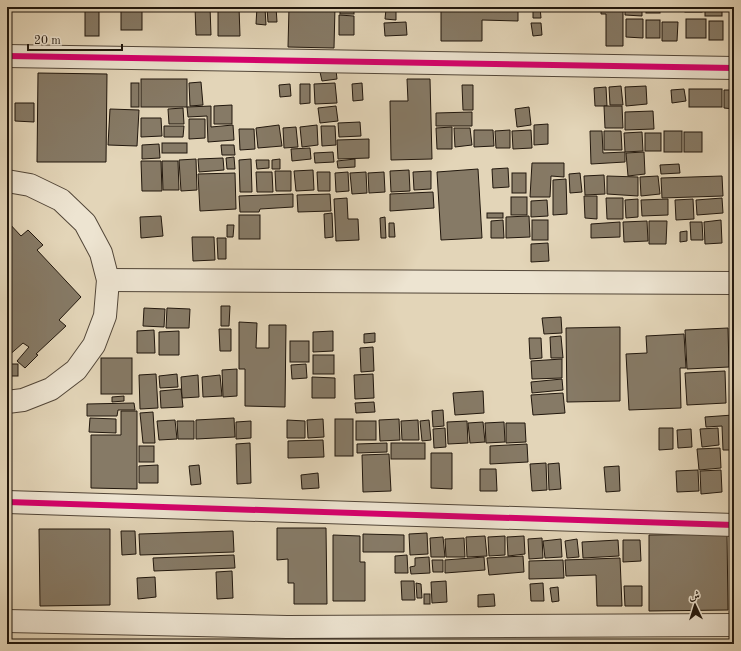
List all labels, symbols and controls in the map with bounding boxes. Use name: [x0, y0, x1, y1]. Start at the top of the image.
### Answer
scale bar: [28, 26, 122, 52]
text: 20 m: [34, 35, 61, 47]
north arrow: [675, 585, 715, 625]
text: ش: [689, 591, 700, 602]

